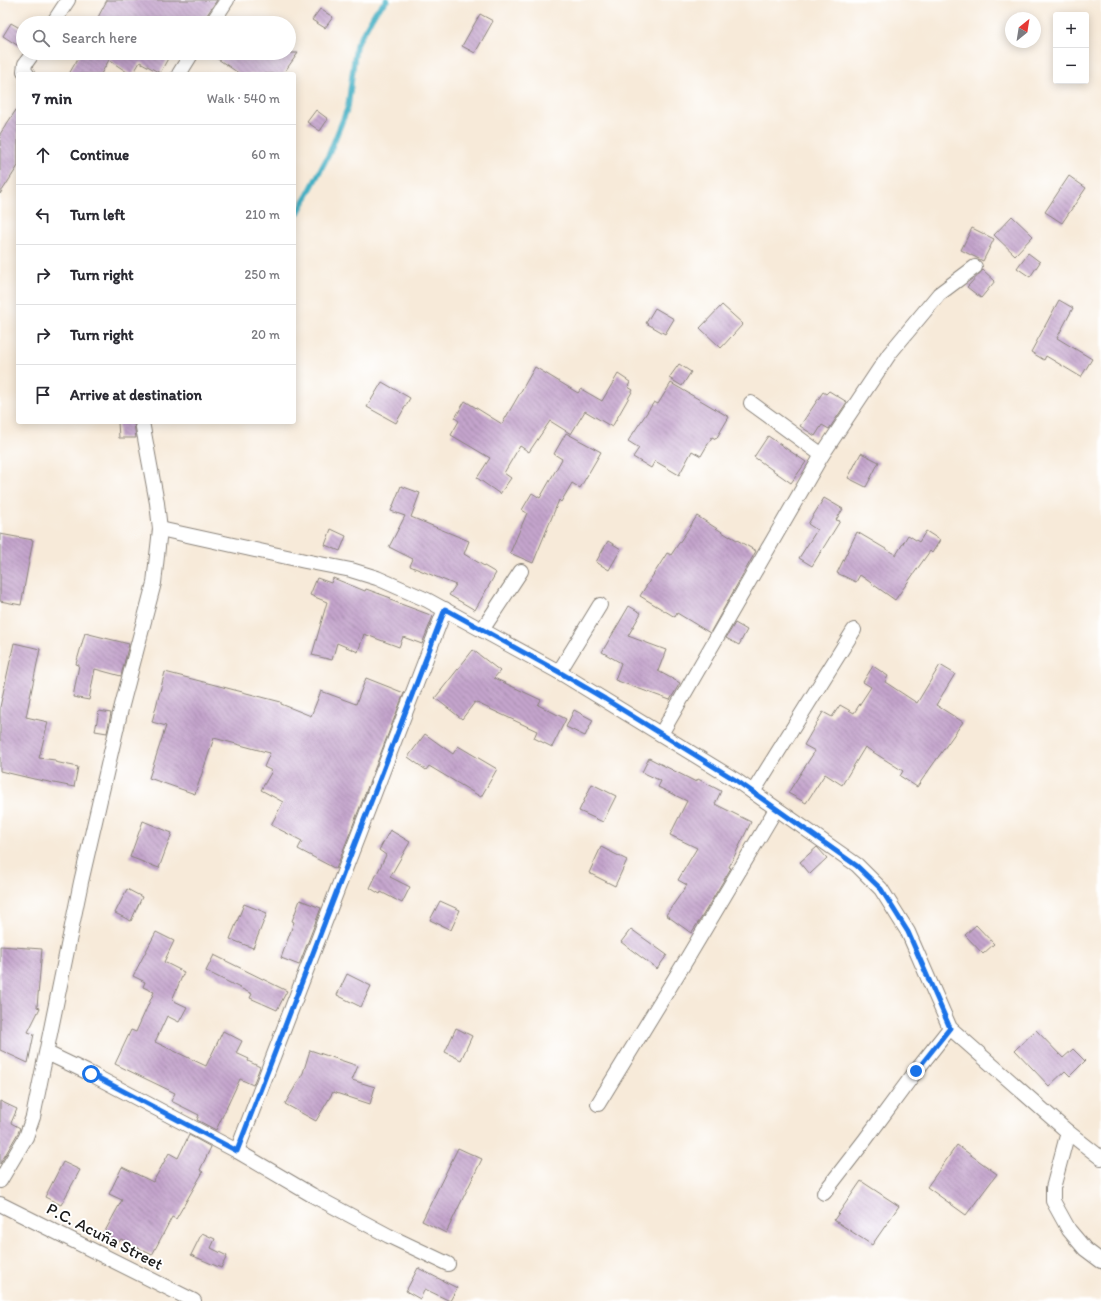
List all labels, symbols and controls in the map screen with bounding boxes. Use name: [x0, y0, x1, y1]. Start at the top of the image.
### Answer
north arrow: [1005, 12, 1041, 48]
map controls: [1053, 12, 1089, 84]
button: +: [1053, 12, 1089, 48]
search box: [16, 16, 296, 60]
icon: search: [30, 27, 52, 49]
text: Search here: [62, 29, 137, 47]
button: −: [1053, 48, 1089, 84]
text: 7 min: [32, 88, 72, 108]
text: Walk · 540 m: [207, 91, 280, 106]
icon: ahead: [32, 144, 54, 166]
text: Continue: [70, 146, 129, 164]
text: 60 m: [251, 147, 280, 162]
icon: left: [32, 204, 54, 226]
text: Turn left: [70, 206, 125, 224]
text: 210 m: [245, 207, 280, 222]
icon: right: [32, 264, 54, 286]
text: Turn right: [70, 266, 134, 284]
text: 250 m: [244, 267, 280, 282]
icon: right: [32, 324, 54, 346]
text: Turn right: [70, 326, 134, 344]
text: 20 m: [251, 327, 280, 342]
icon: arrive: [32, 384, 54, 406]
text: Arrive at destination: [70, 386, 202, 404]
route end: [907, 1062, 925, 1080]
route start: [82, 1065, 100, 1083]
street label: P.C. Acuña Street: [43, 1198, 167, 1274]

